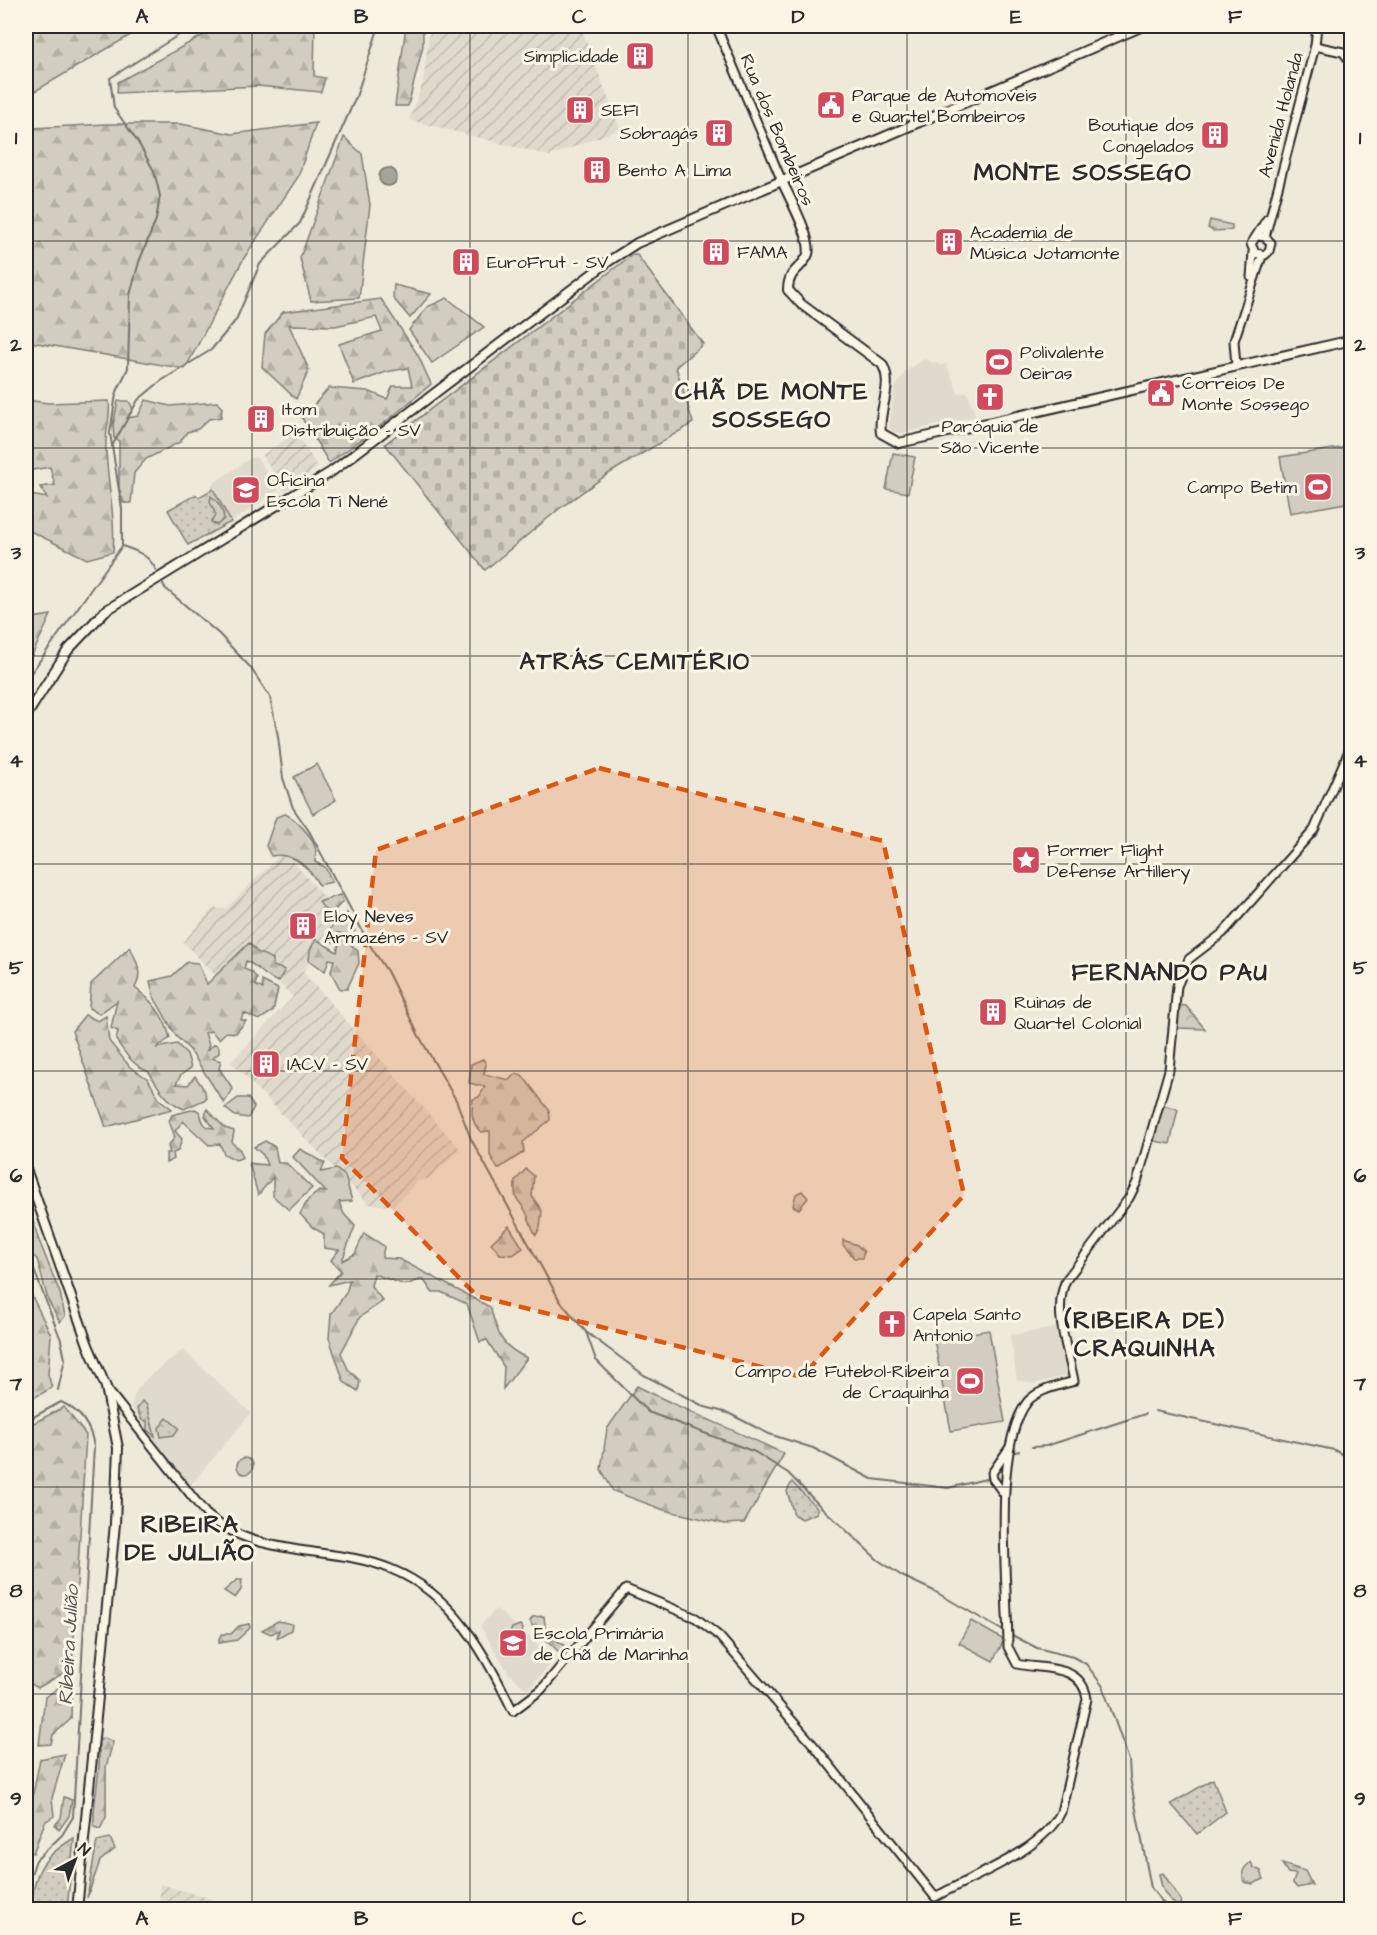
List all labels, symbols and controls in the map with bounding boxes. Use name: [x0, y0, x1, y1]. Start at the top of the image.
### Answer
text: A: [136, 3, 149, 31]
text: B: [354, 3, 369, 31]
text: C: [572, 3, 587, 31]
text: D: [792, 3, 805, 31]
text: E: [1010, 3, 1022, 31]
text: F: [1228, 3, 1243, 31]
building icon: Simplicidade: [624, 40, 656, 72]
place label: Simplicidade: [524, 44, 619, 69]
street label: Rua dos Bombeiros: [734, 50, 820, 210]
street label: Avenida Holanda: [1252, 50, 1310, 180]
place label: Parque de Automoveis e Quartel Bombeiros: [852, 83, 1037, 129]
public building icon: Parque de Automoveis e Quartel Bombeiros: [815, 89, 847, 121]
building icon: SEFI: [564, 94, 596, 126]
place label: SEFI: [601, 98, 638, 123]
place label: Boutique dos Congelados: [1088, 113, 1194, 160]
building icon: Sobragás: [703, 117, 735, 149]
building icon: Boutique dos Congelados: [1199, 119, 1231, 151]
place label: Sobragás: [620, 121, 698, 147]
text: 1: [15, 124, 18, 152]
text: 1: [1359, 124, 1362, 152]
building icon: Bento A Lima: [581, 154, 613, 186]
district label: MONTE SOSSEGO: [974, 156, 1192, 190]
place label: Bento A Lima: [618, 158, 731, 183]
place label: Academia de Música Jotamonte: [970, 220, 1120, 266]
building icon: Academia de Música Jotamonte: [933, 226, 965, 258]
building icon: FAMA: [700, 236, 732, 268]
place label: FAMA: [737, 240, 788, 265]
building icon: EuroFrut - SV: [450, 246, 482, 278]
place label: EuroFrut - SV: [487, 250, 609, 275]
text: 2: [9, 331, 22, 359]
text: 2: [1353, 331, 1366, 359]
place label: Polivalente Oeiras: [1020, 340, 1104, 386]
sports icon: Polivalente Oeiras: [983, 346, 1015, 378]
place label: Correios De Monte Sossego: [1182, 371, 1309, 418]
district label: CHÃ DE MONTE SOSSEGO: [675, 375, 869, 437]
public building icon: Correios De Monte Sossego: [1145, 377, 1177, 409]
church icon: Paróquia de São Vicente: [974, 381, 1006, 413]
place label: Itom Distribuição - SV: [282, 397, 421, 443]
building icon: Itom Distribuição - SV: [245, 403, 277, 435]
place label: Paróquia de São Vicente: [940, 414, 1040, 460]
place label: Oficina Escola Ti Nené: [267, 468, 389, 514]
sports icon: Campo Betim: [1302, 471, 1334, 503]
school or university icon: Oficina Escola Ti Nené: [230, 474, 262, 506]
place label: Campo Betim: [1187, 475, 1297, 500]
text: 3: [10, 539, 22, 567]
text: 3: [1354, 539, 1366, 567]
district label: ATRÁS CEMITÉRIO: [520, 645, 751, 679]
text: 4: [9, 747, 23, 775]
text: 4: [1353, 747, 1367, 775]
place label: Former Flight Defense Artillery: [1047, 838, 1191, 885]
place icon: Former Flight Defense Artillery: [1010, 844, 1042, 876]
place label: Eloy Neves Armazéns - SV: [324, 904, 448, 950]
building icon: Eloy Neves Armazéns - SV: [287, 910, 319, 942]
text: 5: [9, 954, 24, 982]
text: 5: [1353, 954, 1368, 982]
district label: FERNANDO PAU: [1072, 956, 1268, 990]
place label: Ruinas de Quartel Colonial: [1014, 990, 1142, 1036]
building icon: Ruinas de Quartel Colonial: [977, 996, 1009, 1028]
building icon: IACV - SV: [250, 1048, 282, 1080]
place label: IACV - SV: [287, 1052, 368, 1077]
text: 6: [10, 1162, 23, 1190]
text: 6: [1354, 1162, 1367, 1190]
place label: Capela Santo Antonio: [913, 1302, 1021, 1348]
district label: (RIBEIRA DE) CRAQUINHA: [1063, 1304, 1226, 1366]
church icon: Capela Santo Antonio: [876, 1308, 908, 1340]
place label: Campo de Futebol-Ribeira de Craquinha: [735, 1359, 949, 1405]
sports icon: Campo de Futebol-Ribeira de Craquinha: [954, 1365, 986, 1397]
text: 7: [9, 1370, 23, 1398]
text: 7: [1353, 1370, 1367, 1398]
district label: RIBEIRA DE JULIÃO: [125, 1508, 255, 1570]
text: 8: [10, 1577, 23, 1605]
text: 8: [1354, 1577, 1367, 1605]
water label: Ribeira Julião: [52, 1583, 86, 1706]
place label: Escola Primária de Chã de Marinha: [534, 1621, 688, 1667]
school or university icon: Escola Primária de Chã de Marinha: [497, 1627, 529, 1659]
text: 9: [10, 1785, 22, 1813]
text: 9: [1354, 1785, 1366, 1813]
north arrow: [45, 1830, 105, 1890]
text: N: [73, 1838, 95, 1861]
text: A: [136, 1905, 149, 1933]
text: B: [354, 1905, 369, 1933]
text: C: [572, 1905, 587, 1933]
text: D: [792, 1905, 805, 1933]
text: E: [1010, 1905, 1022, 1933]
text: F: [1228, 1905, 1243, 1933]

